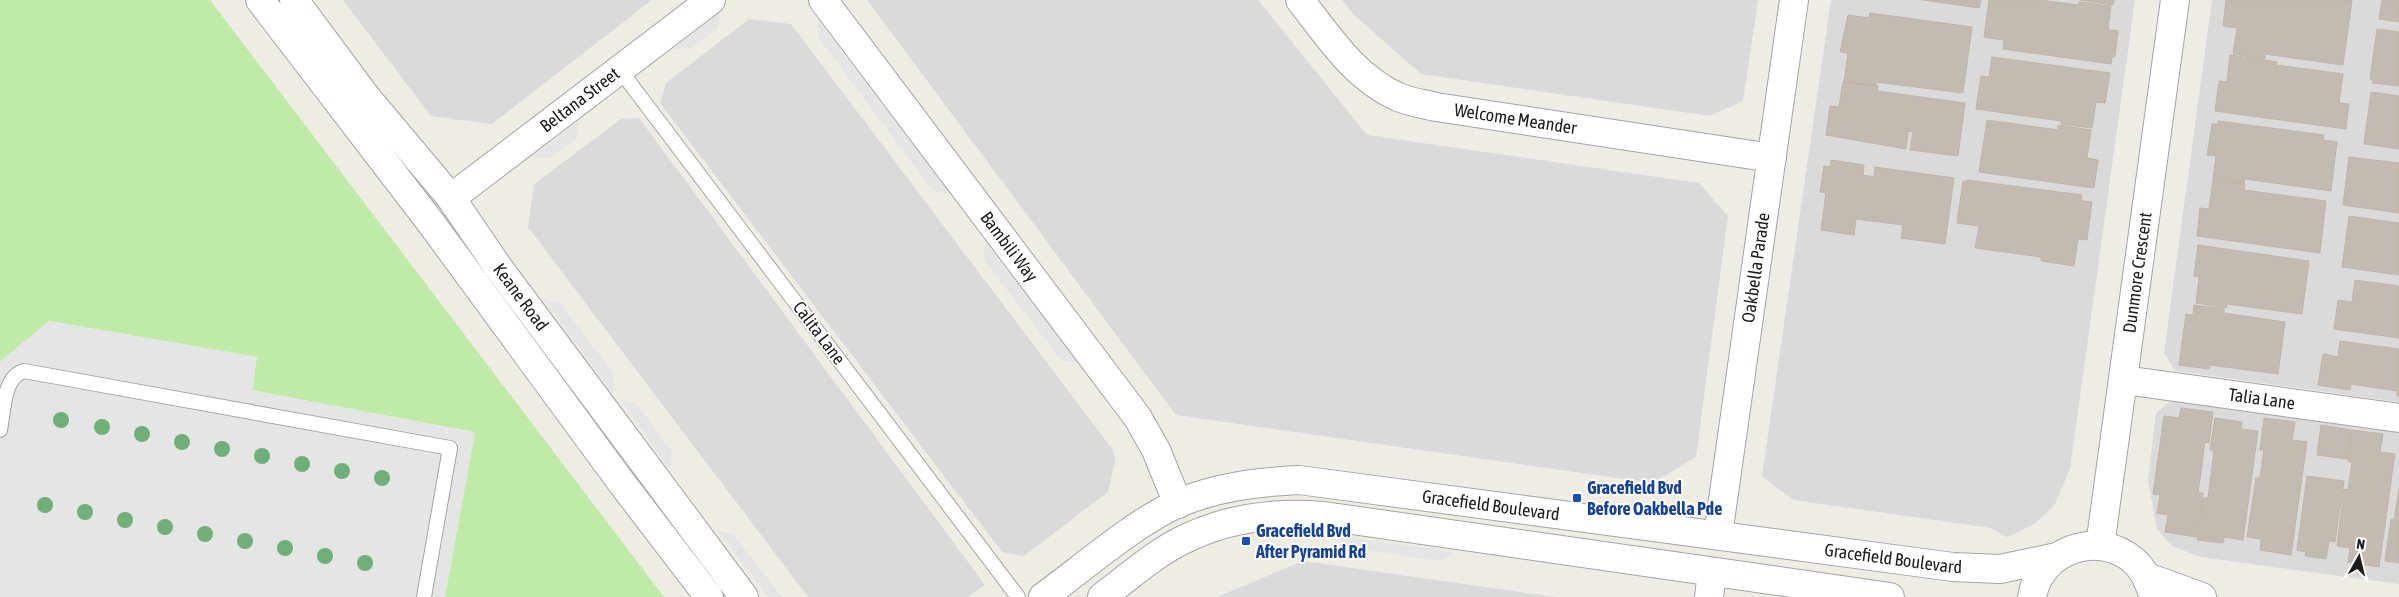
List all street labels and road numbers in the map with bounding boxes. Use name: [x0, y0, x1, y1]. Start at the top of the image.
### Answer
street label: Beltana Street: [536, 63, 623, 136]
street label: Welcome Meander: [1453, 99, 1579, 138]
street label: Bambili Way: [976, 207, 1043, 286]
street label: Oakbella Parade: [1737, 211, 1774, 324]
street label: Dunmore Crescent: [2118, 211, 2156, 334]
street label: Keane Road: [489, 259, 553, 335]
street label: Calita Lane: [789, 297, 850, 368]
street label: Talia Lane: [2227, 384, 2296, 414]
street label: Gracefield Boulevard: [1421, 485, 1561, 525]
street label: Gracefield Boulevard: [1823, 539, 1962, 577]

